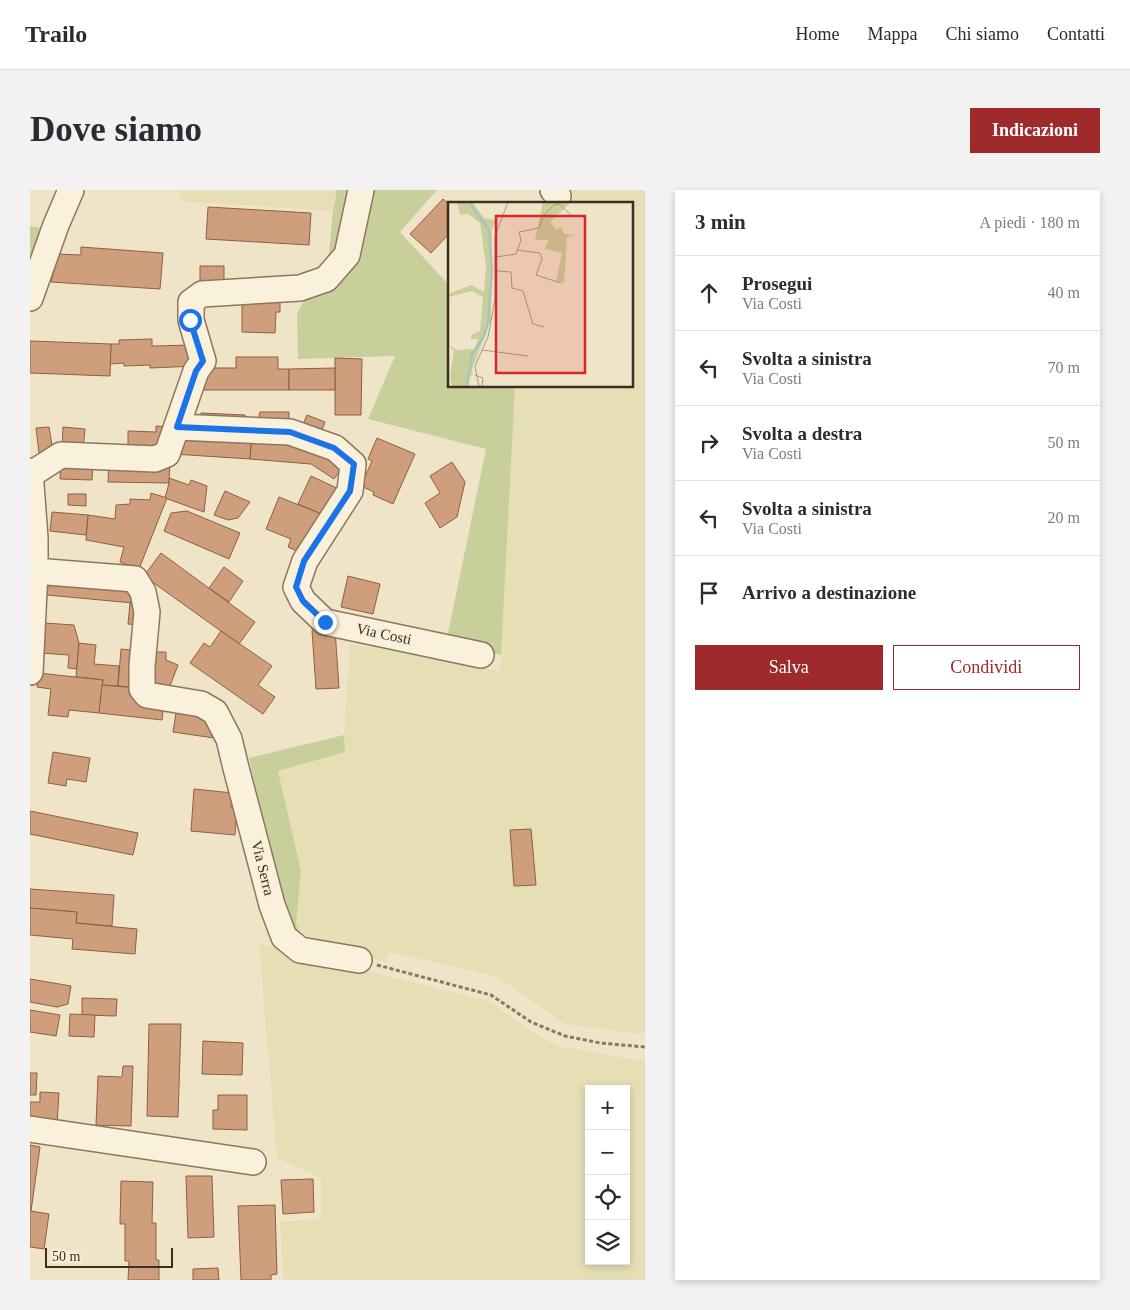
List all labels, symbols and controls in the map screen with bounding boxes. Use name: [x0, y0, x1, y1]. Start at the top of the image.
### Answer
text: Trailo: [25, 21, 87, 47]
text: Home: [796, 24, 840, 44]
text: Mappa: [868, 24, 917, 44]
text: Chi siamo: [945, 24, 1019, 44]
text: Contatti: [1047, 24, 1105, 44]
button: Indicazioni: [970, 108, 1100, 153]
text: Dove siamo: [30, 110, 202, 149]
inset map: [448, 202, 632, 388]
text: 3 min: [695, 210, 746, 234]
text: A piedi · 180 m: [980, 214, 1080, 231]
text: Prosegui: [742, 273, 812, 294]
icon: ahead: [695, 279, 723, 307]
text: 40 m: [1048, 284, 1080, 301]
text: Via Costi: [742, 295, 802, 312]
route start: [179, 309, 202, 332]
text: Svolta a sinistra: [742, 348, 872, 369]
icon: left: [695, 354, 723, 382]
text: 70 m: [1048, 359, 1080, 376]
text: Via Costi: [742, 370, 802, 387]
text: Svolta a destra: [742, 423, 862, 444]
icon: right: [695, 429, 723, 457]
text: 50 m: [1048, 434, 1080, 451]
text: Via Costi: [742, 445, 802, 462]
text: Svolta a sinistra: [742, 498, 872, 519]
icon: left: [695, 504, 723, 532]
text: 20 m: [1048, 509, 1080, 526]
text: Via Costi: [742, 520, 802, 537]
icon: arrive: [695, 579, 723, 607]
text: Arrivo a destinazione: [742, 582, 916, 603]
route end: [314, 611, 337, 634]
street label: Via Costi: [355, 620, 413, 648]
button: Salva: [695, 645, 883, 690]
button: Condividi: [893, 645, 1080, 690]
street label: Via Serra: [248, 839, 278, 898]
map controls: [585, 1085, 630, 1265]
button: +: [585, 1085, 630, 1130]
button: −: [585, 1130, 630, 1175]
button: locate: [585, 1175, 630, 1220]
button: layers: [585, 1220, 630, 1265]
scale bar: [45, 1245, 172, 1268]
text: 50 m: [52, 1249, 80, 1264]

